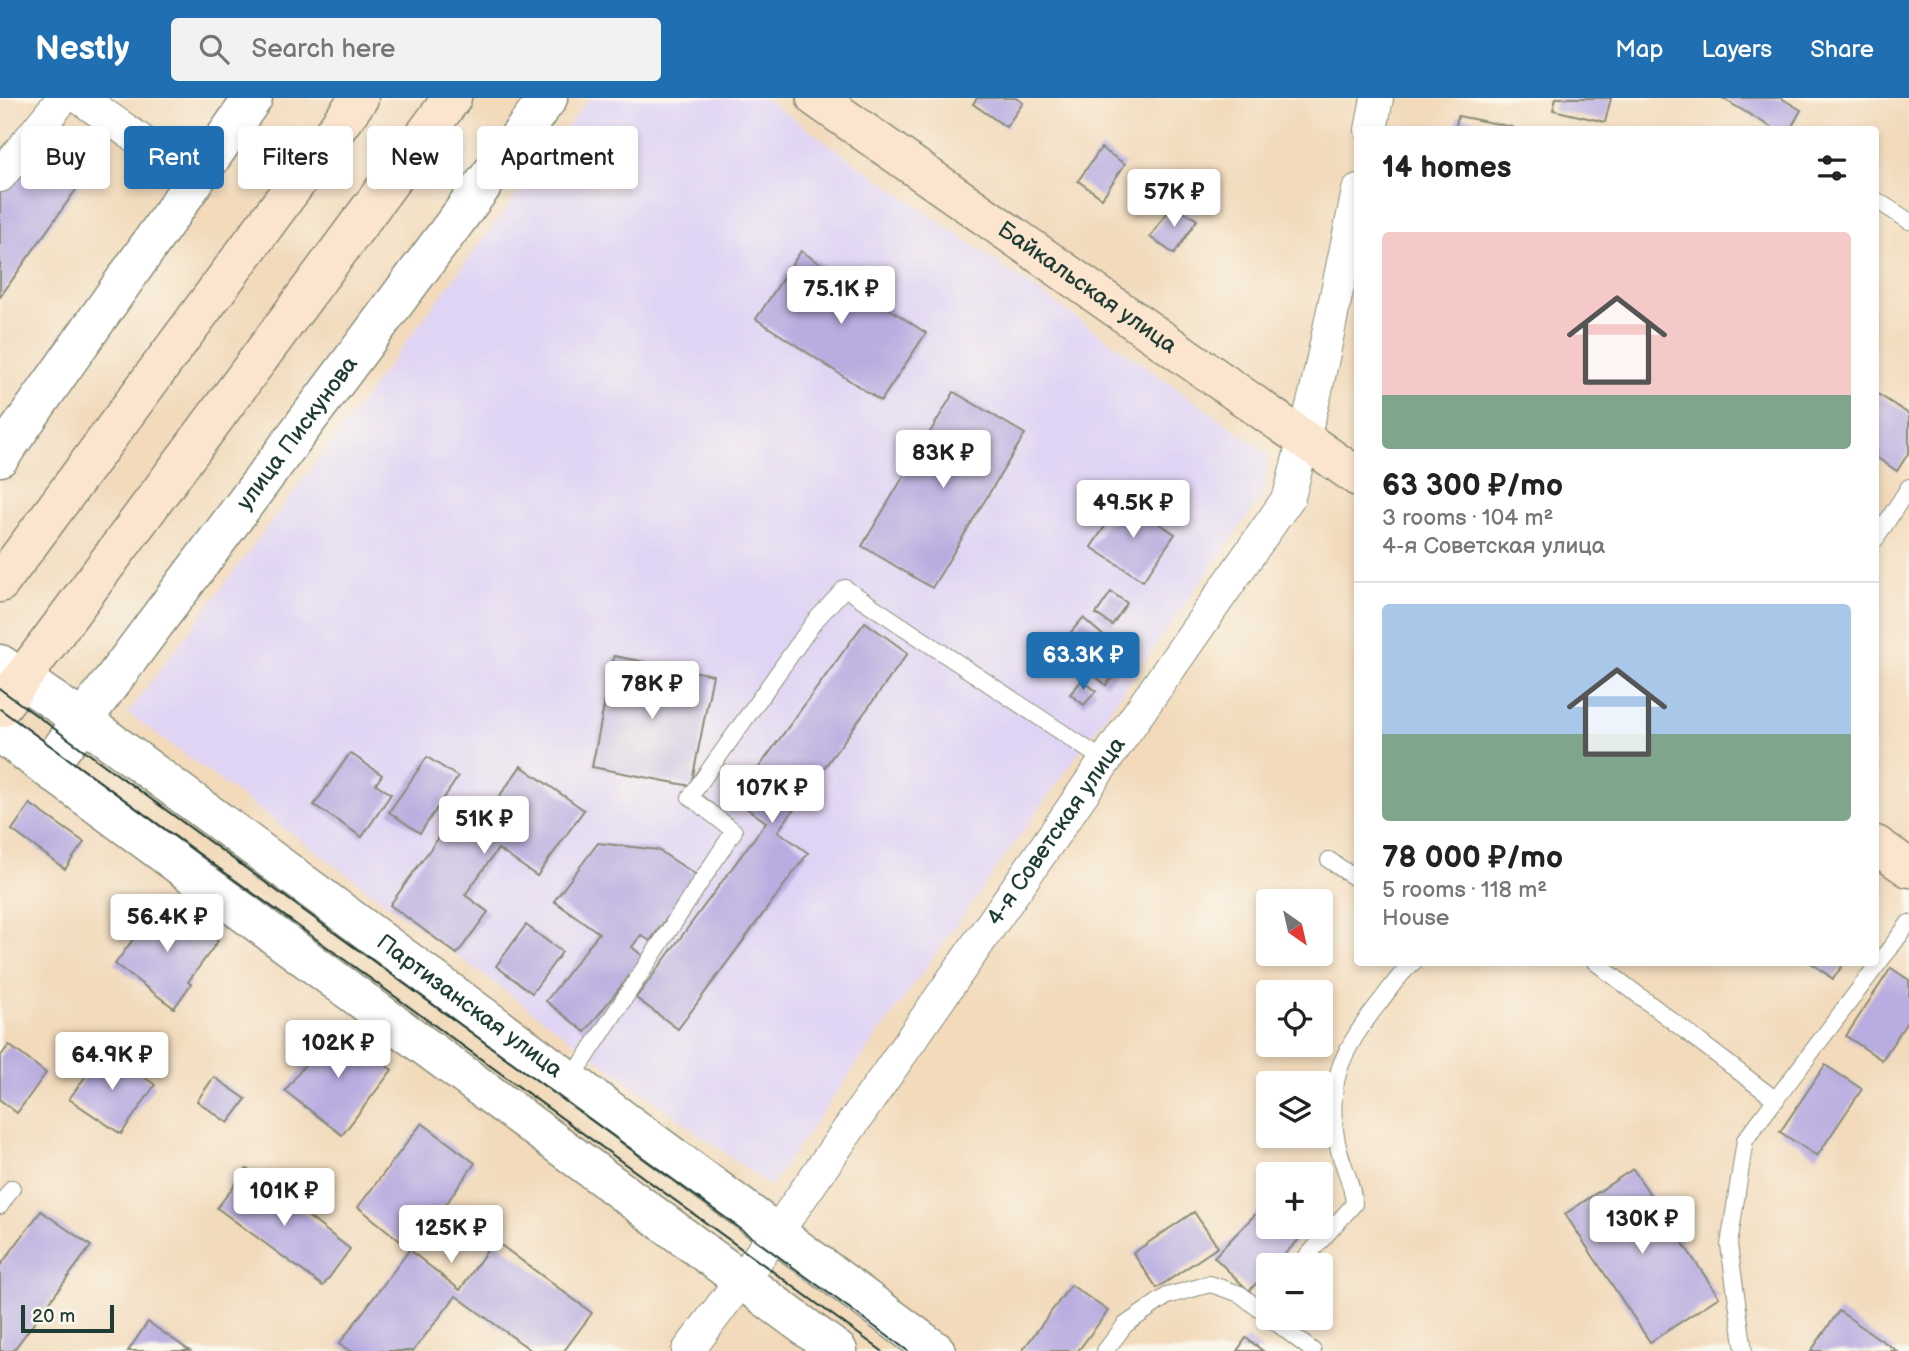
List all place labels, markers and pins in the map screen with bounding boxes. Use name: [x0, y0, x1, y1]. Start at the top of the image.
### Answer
pin: 57K ₽: [1125, 170, 1223, 229]
pin: 75.1K ₽: [776, 266, 906, 326]
pin: 83K ₽: [894, 430, 992, 490]
pin: 49.5K ₽: [1068, 480, 1198, 540]
pin: 63.3K ₽: [1018, 632, 1148, 692]
pin: 78K ₽: [603, 662, 701, 721]
pin: 107K ₽: [715, 766, 829, 825]
pin: 51K ₽: [435, 796, 533, 856]
pin: 56.4K ₽: [102, 894, 232, 954]
pin: 102K ₽: [281, 1020, 395, 1080]
pin: 64.9K ₽: [47, 1032, 177, 1092]
pin: 101K ₽: [227, 1168, 341, 1228]
pin: 130K ₽: [1585, 1196, 1699, 1256]
pin: 125K ₽: [394, 1206, 508, 1265]

